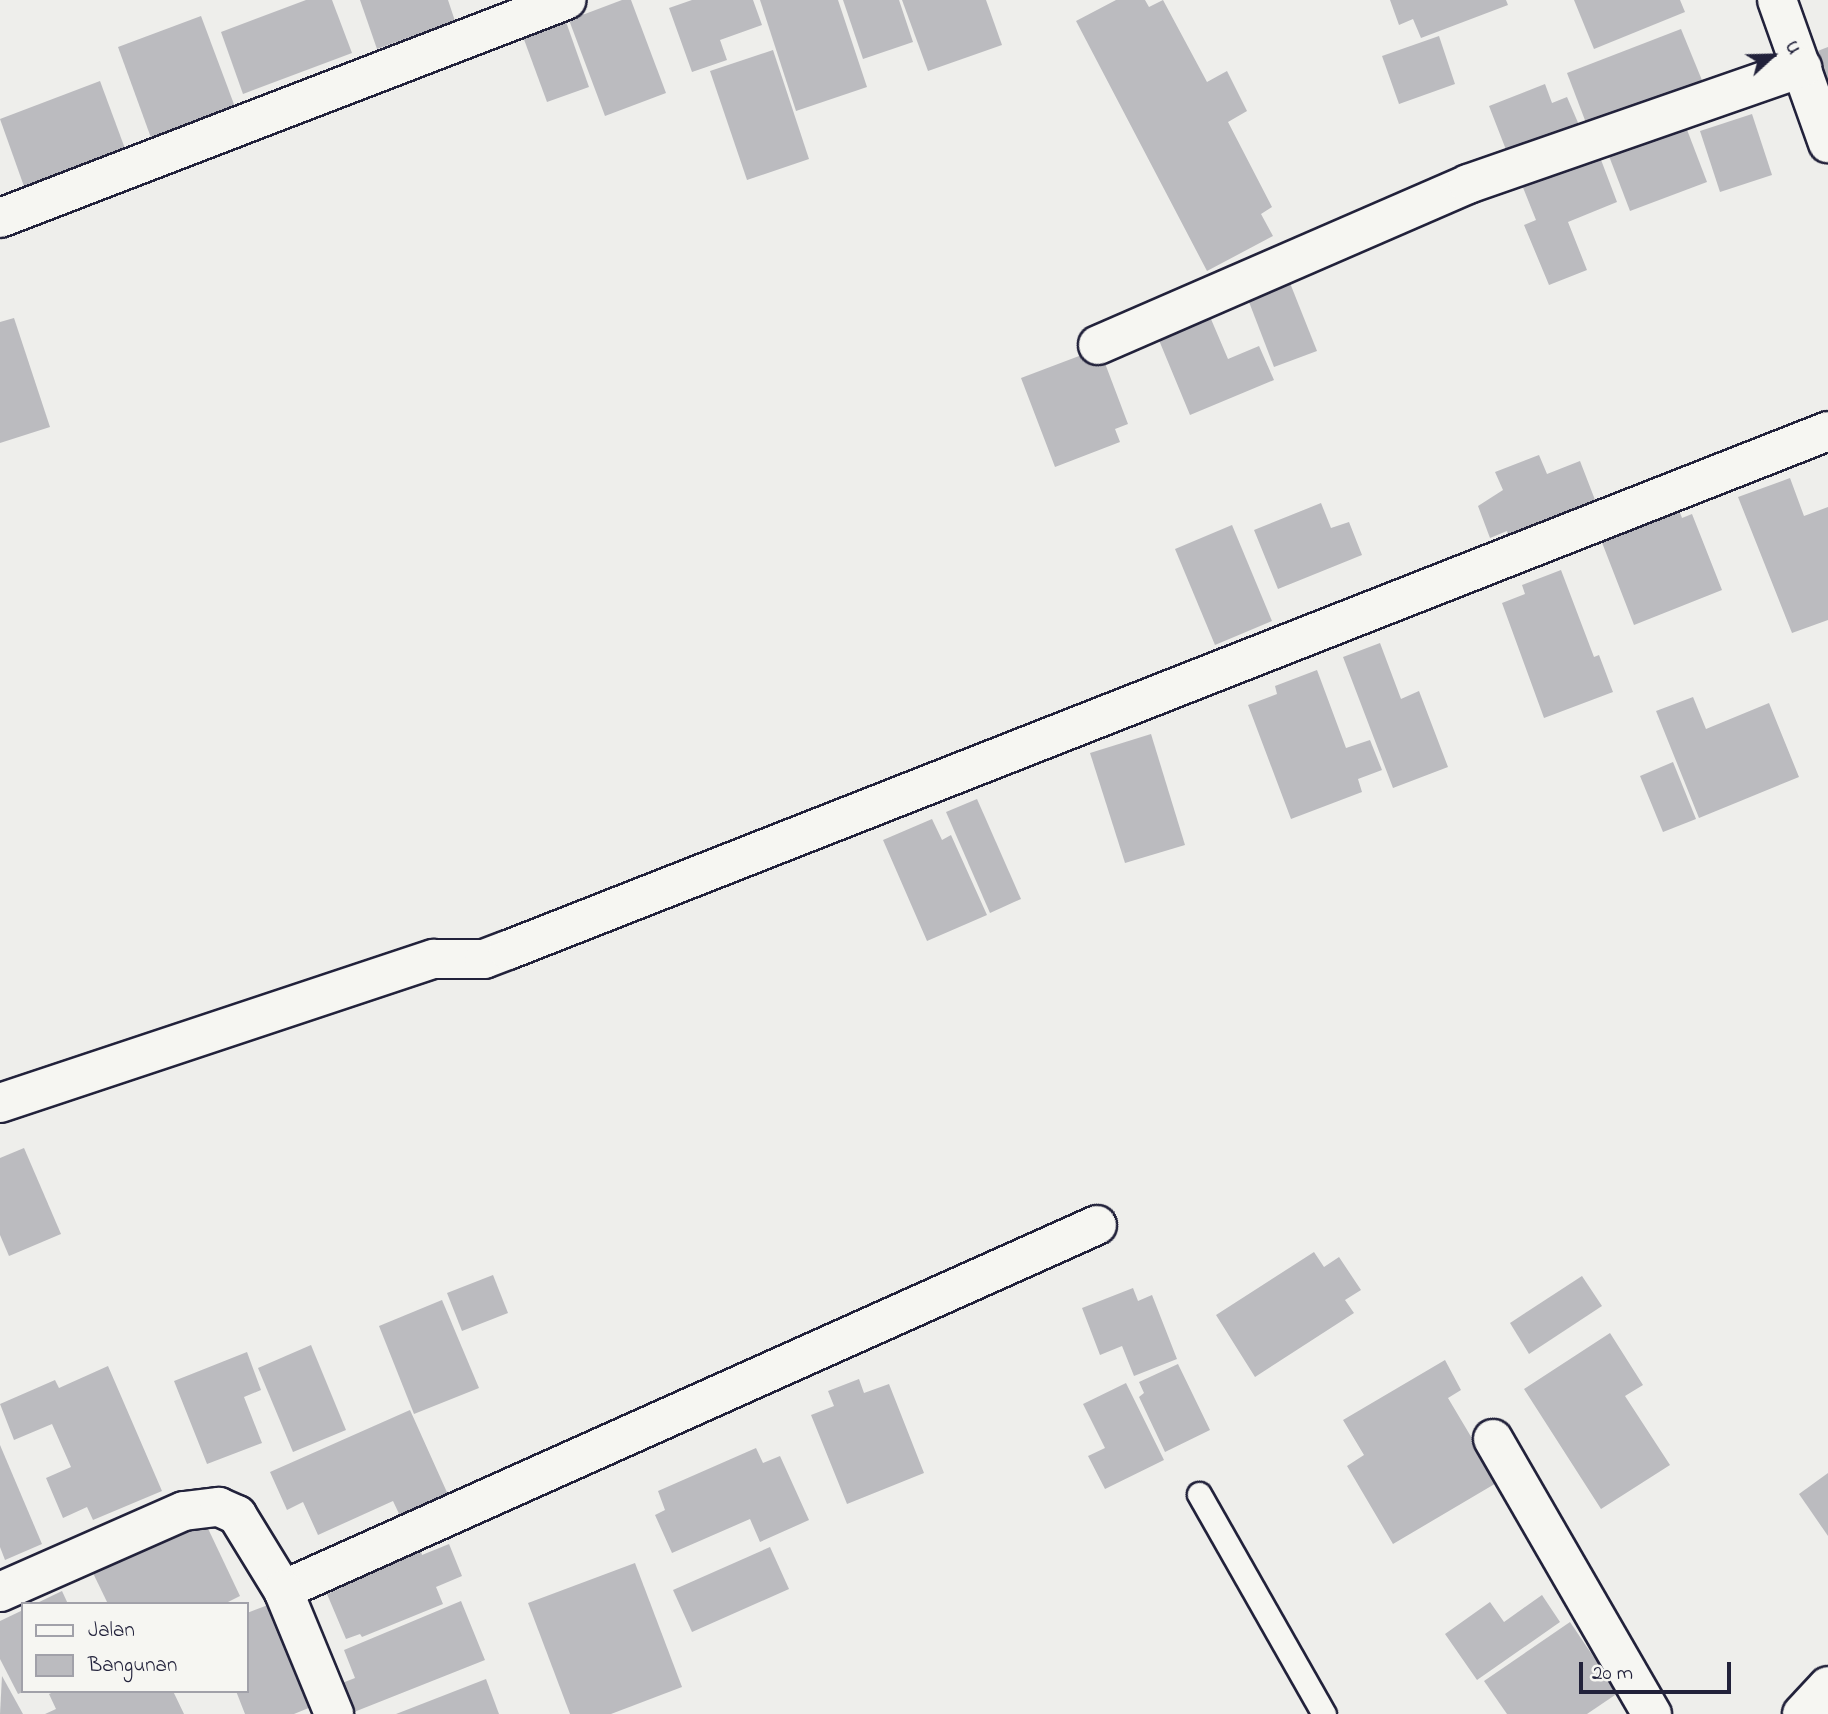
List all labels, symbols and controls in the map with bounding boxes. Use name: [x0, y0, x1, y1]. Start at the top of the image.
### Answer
north arrow: [1737, 21, 1807, 91]
text: U: [1777, 37, 1807, 59]
legend: [21, 1602, 248, 1693]
text: Jalan: [88, 1616, 135, 1646]
scale bar: [1583, 1648, 1735, 1692]
text: Bangunan: [88, 1651, 177, 1681]
text: 20 m: [1592, 1659, 1633, 1689]

